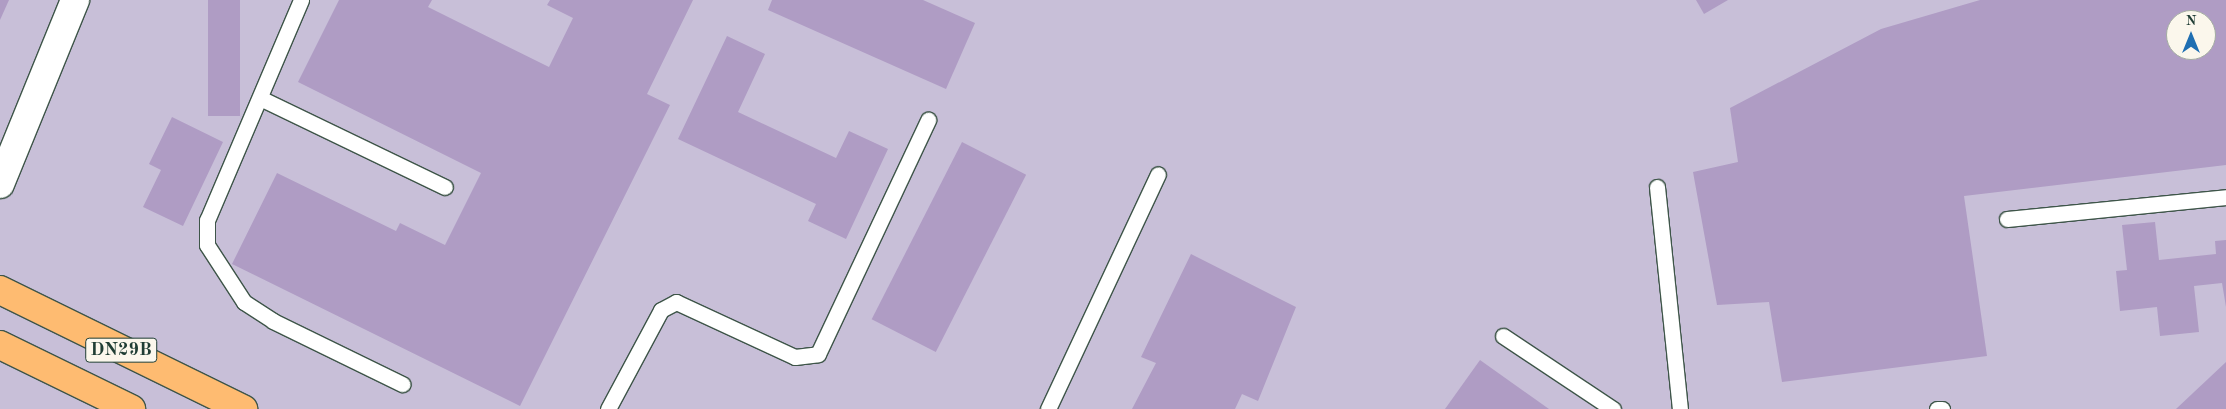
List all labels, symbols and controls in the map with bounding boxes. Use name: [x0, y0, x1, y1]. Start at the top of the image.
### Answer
north arrow: [2166, 10, 2216, 60]
text: N: [2186, 14, 2196, 28]
road number: DN29B: [85, 334, 157, 366]

